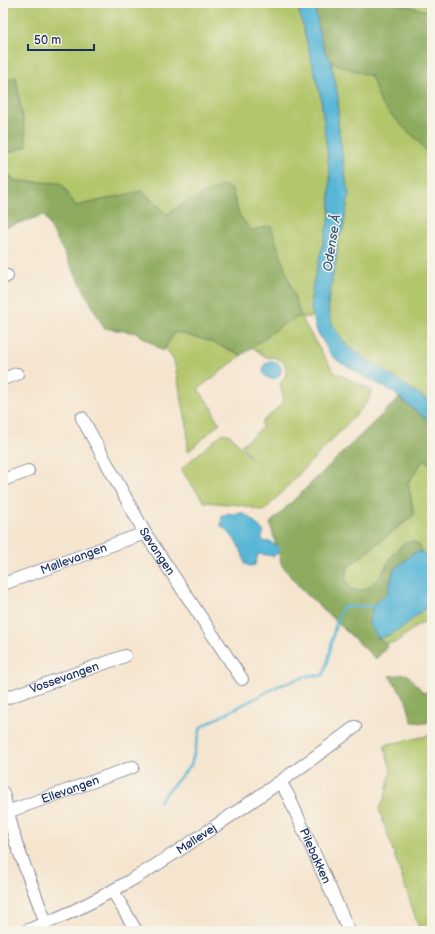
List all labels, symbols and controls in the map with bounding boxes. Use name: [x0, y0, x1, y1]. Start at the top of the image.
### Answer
scale bar: [28, 26, 94, 52]
text: 50 m: [34, 33, 61, 48]
water label: Odense Å: [320, 213, 344, 273]
street label: Søvangen: [136, 525, 178, 578]
street label: Møllevangen: [38, 540, 109, 577]
street label: Vossevangen: [28, 658, 101, 696]
street label: Ellevangen: [39, 772, 101, 807]
street label: Møllevej: [173, 820, 219, 858]
street label: Pilebakken: [296, 826, 334, 886]

